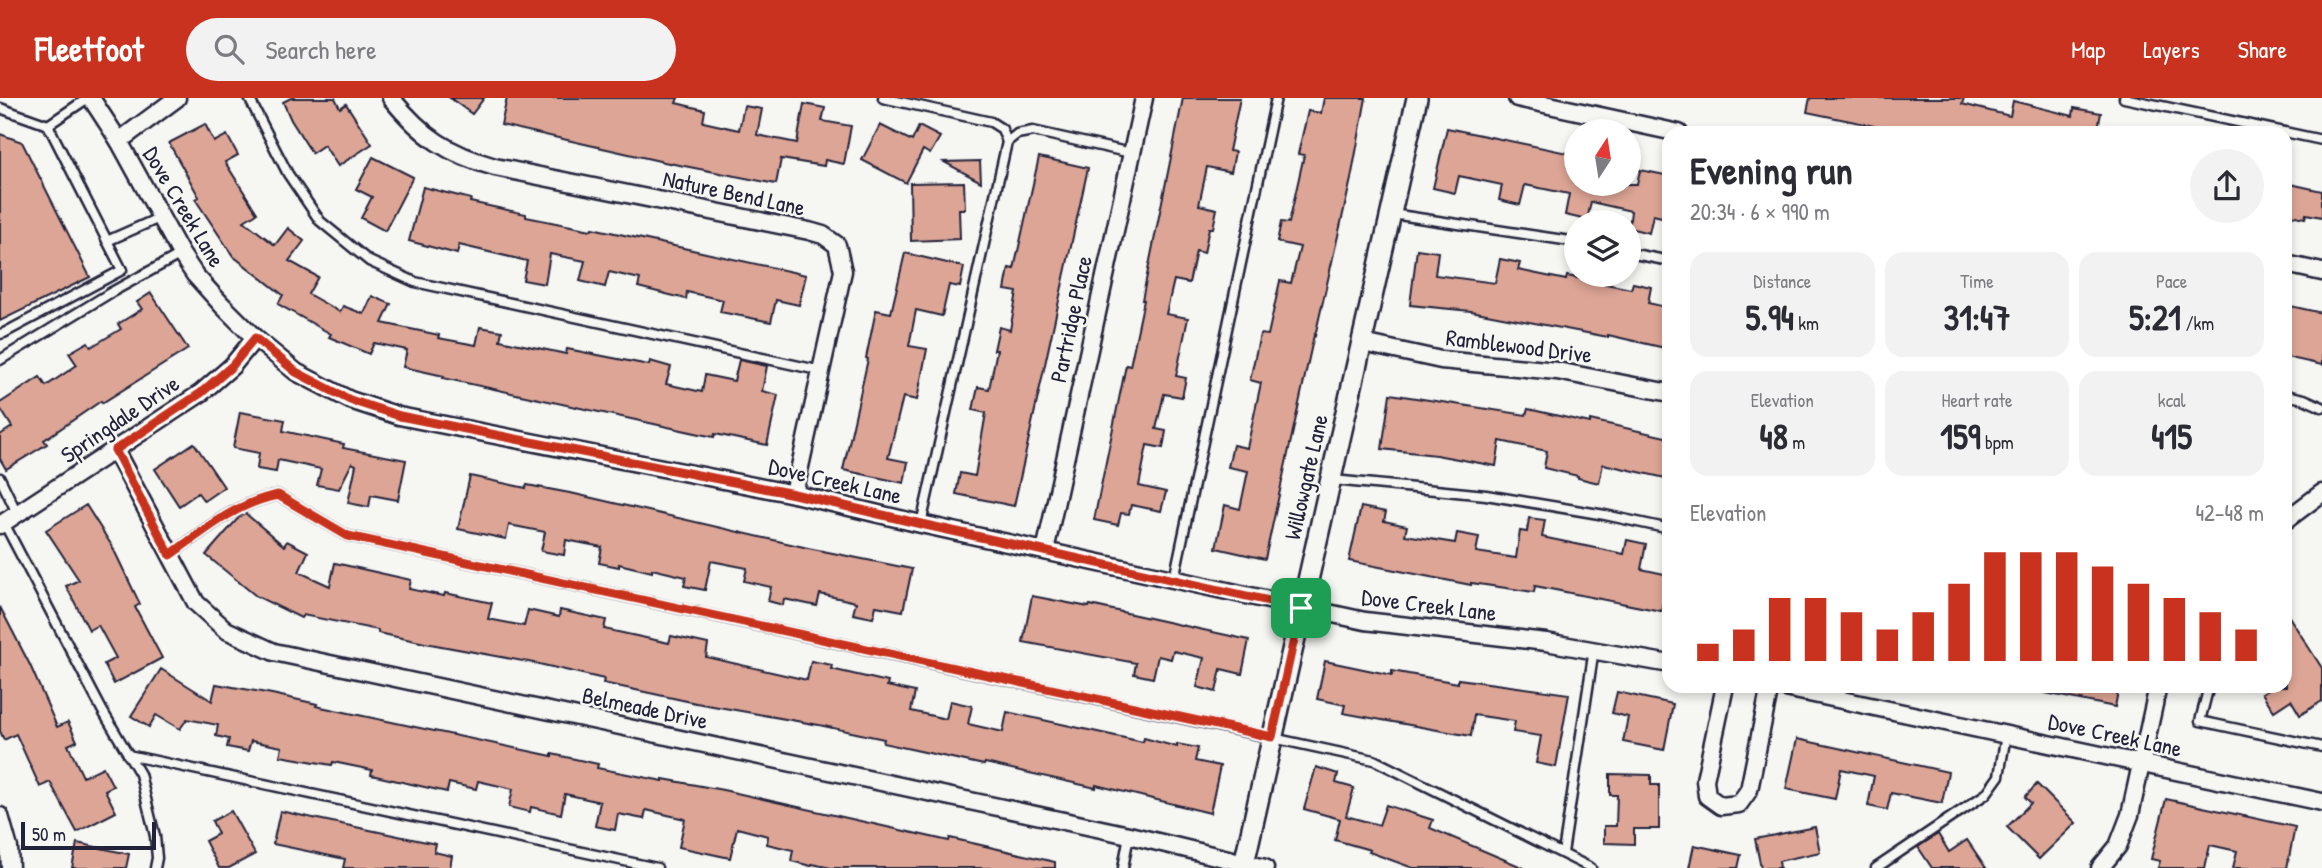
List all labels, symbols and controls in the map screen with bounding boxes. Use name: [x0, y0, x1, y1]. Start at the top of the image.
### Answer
search box: [186, 18, 676, 81]
text: Fleetfoot: [35, 27, 144, 71]
icon: search: [210, 30, 248, 68]
text: Search here: [266, 32, 377, 67]
text: Map: [2071, 33, 2105, 65]
text: Layers: [2143, 33, 2200, 65]
text: Share: [2238, 33, 2287, 65]
north arrow: [1564, 119, 1642, 196]
map controls: [1564, 119, 1641, 287]
street label: Dove Creek Lane: [136, 141, 233, 273]
text: Evening run: [1690, 144, 1853, 196]
button: share: [2190, 149, 2264, 223]
street label: Nature Bend Lane: [660, 162, 808, 223]
text: 20:34 · 6 × 990 m: [1690, 196, 1830, 227]
button: layers: [1564, 210, 1641, 287]
street label: Partridge Place: [1042, 253, 1099, 385]
text: Distance: [1753, 268, 1811, 294]
text: Time: [1960, 268, 1994, 294]
text: Pace: [2156, 268, 2187, 294]
text: 5.94: [1746, 294, 1794, 341]
text: 31:47: [1944, 294, 2010, 341]
text: 5:21: [2129, 294, 2181, 341]
text: km: [1794, 310, 1819, 336]
text: /km: [2181, 310, 2214, 336]
street label: Ramblewood Drive: [1444, 321, 1594, 370]
street label: Springdale Drive: [54, 367, 185, 470]
text: Elevation: [1751, 387, 1814, 413]
text: Heart rate: [1942, 387, 2012, 413]
text: kcal: [2158, 387, 2186, 413]
street label: Willowgate Lane: [1276, 411, 1335, 543]
text: 48: [1760, 413, 1788, 460]
text: 159: [1940, 413, 1981, 460]
text: 415: [2151, 413, 2192, 460]
text: m: [1788, 429, 1805, 455]
text: bpm: [1981, 429, 2014, 455]
street label: Dove Creek Lane: [766, 450, 905, 511]
text: Elevation: [1690, 497, 1766, 528]
text: 42–48 m: [2195, 497, 2264, 528]
pin: [1271, 578, 1331, 638]
street label: Dove Creek Lane: [1360, 581, 1498, 628]
icon: arrive: [1282, 589, 1320, 627]
street label: Belmeade Drive: [580, 679, 711, 736]
street label: Dove Creek Lane: [2046, 705, 2185, 764]
scale bar: [21, 819, 156, 851]
text: 50 m: [32, 821, 66, 847]

